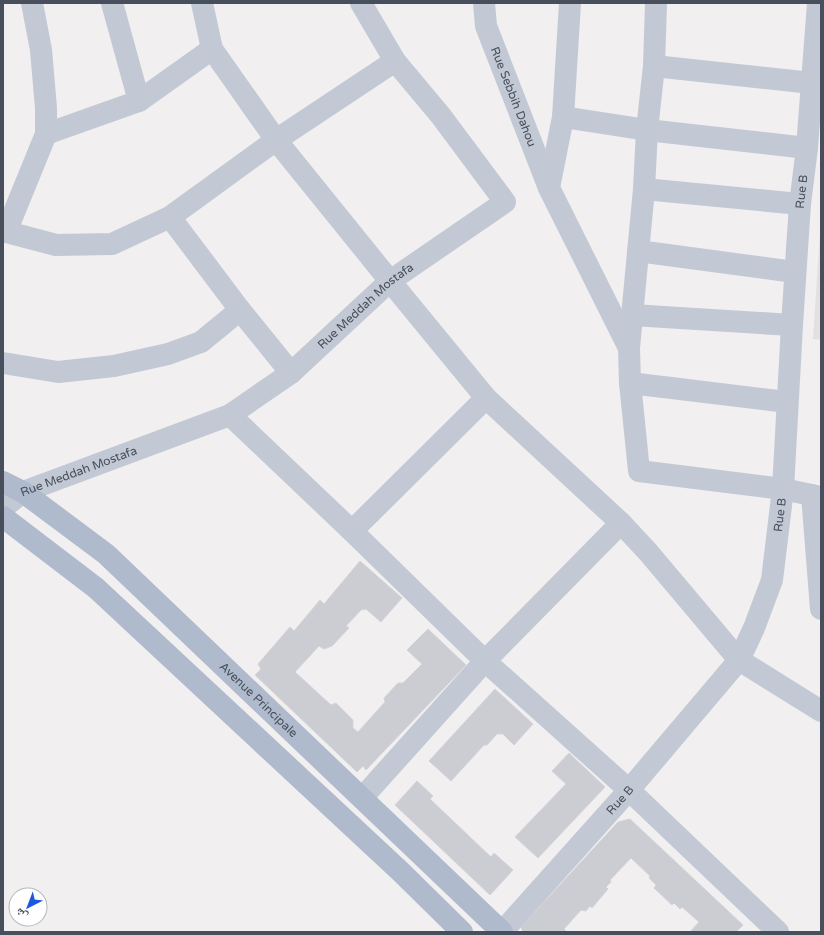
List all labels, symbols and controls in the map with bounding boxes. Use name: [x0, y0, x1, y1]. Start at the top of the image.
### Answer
street label: Rue Sebbih Dahou: [488, 45, 539, 149]
street label: Rue B: [793, 174, 811, 209]
street label: Rue Meddah Mostafa: [315, 260, 416, 352]
street label: Rue Meddah Mostafa: [19, 443, 139, 499]
street label: Rue B: [771, 497, 789, 533]
street label: Avenue Principale: [217, 659, 301, 740]
street label: Rue B: [603, 783, 637, 817]
north arrow: [8, 887, 48, 927]
text: ش: [13, 904, 31, 923]

